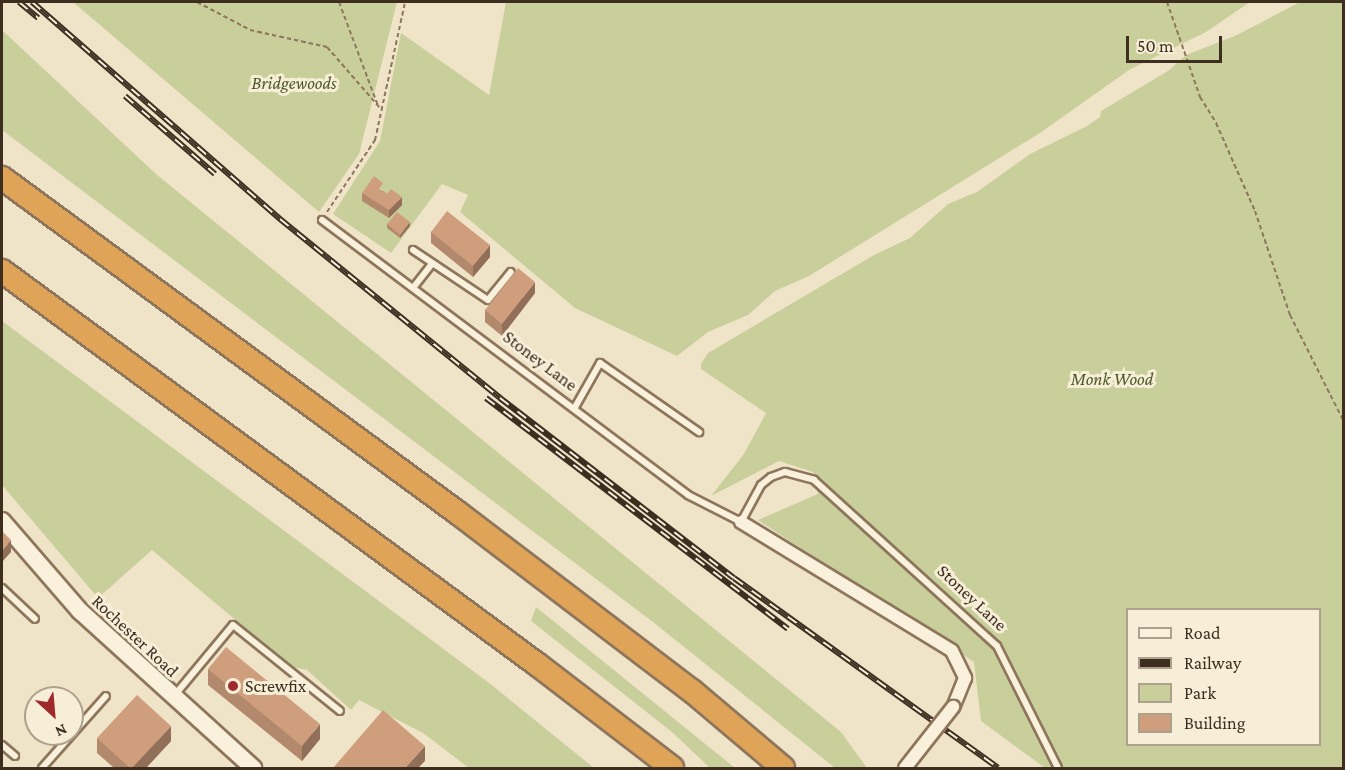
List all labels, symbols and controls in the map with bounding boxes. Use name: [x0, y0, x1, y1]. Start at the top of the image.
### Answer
scale bar: [1129, 24, 1225, 62]
text: 50 m: [1137, 36, 1174, 56]
park label: Bridgewoods: [251, 72, 337, 94]
street label: Stoney Lane: [499, 326, 581, 396]
park label: Monk Wood: [1071, 368, 1153, 390]
street label: Stoney Lane: [933, 560, 1011, 636]
street label: Rochester Road: [87, 590, 183, 682]
legend: [1126, 608, 1321, 746]
text: Road: [1184, 623, 1221, 643]
text: Railway: [1184, 653, 1241, 673]
place label: Screwfix: [245, 675, 306, 697]
marker: Screwfix: [226, 679, 240, 693]
text: Park: [1184, 683, 1216, 703]
north arrow: [24, 686, 84, 746]
text: Building: [1184, 713, 1245, 733]
text: N: [53, 721, 70, 741]

